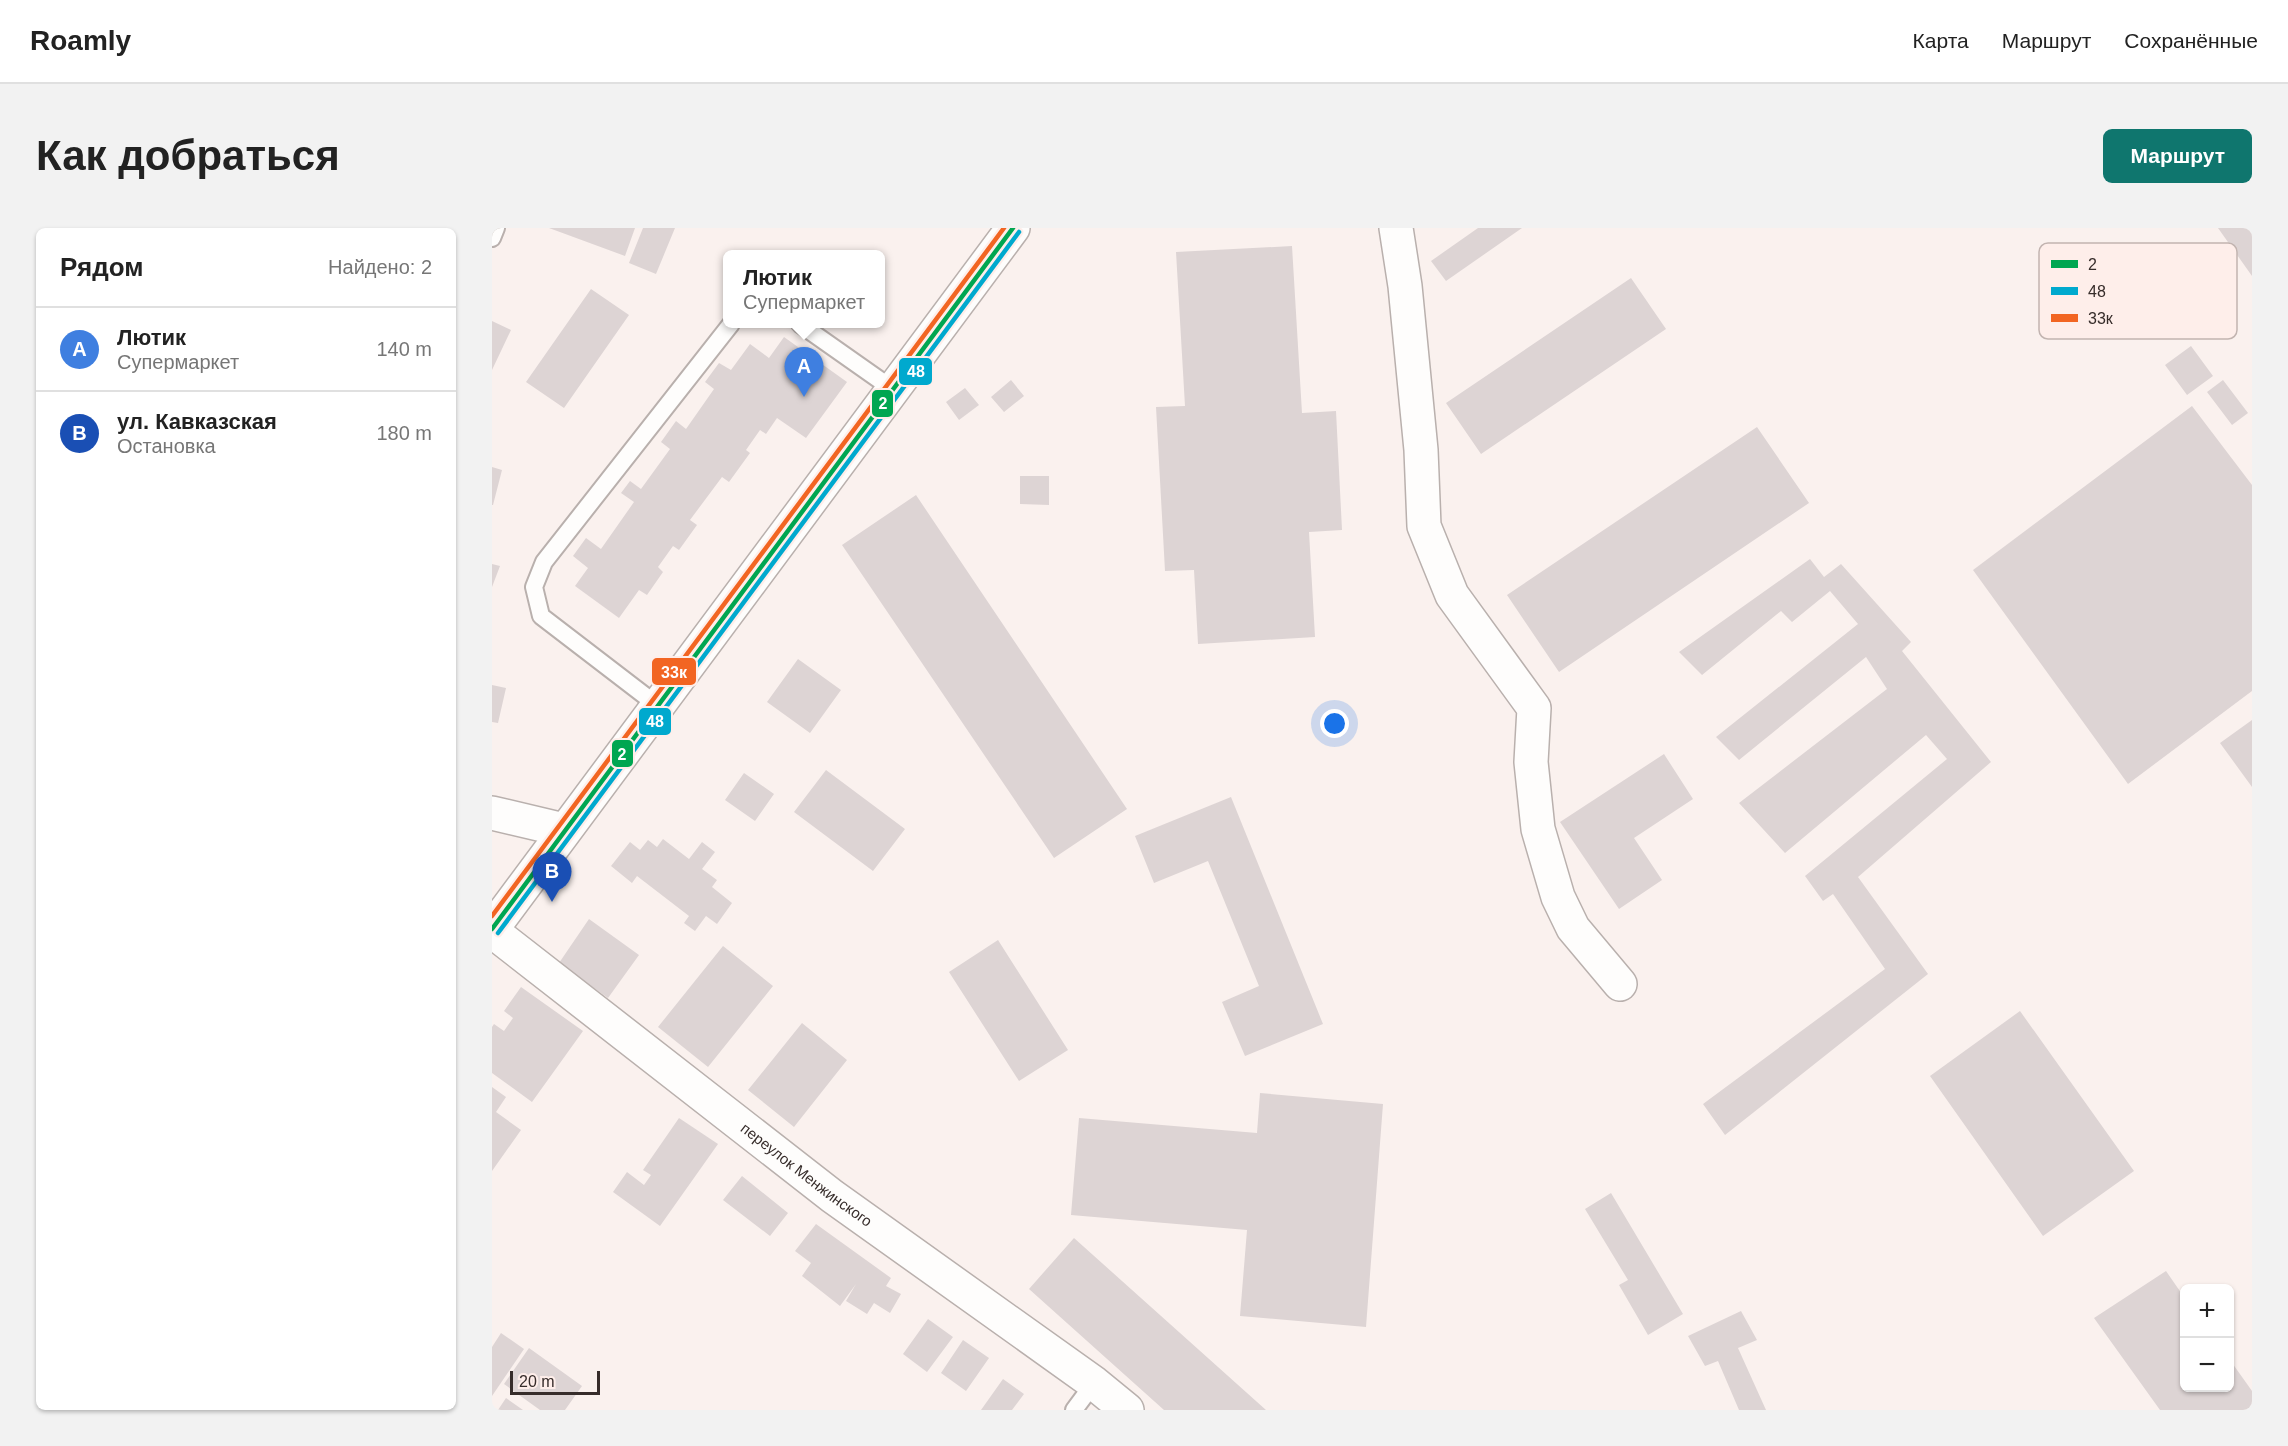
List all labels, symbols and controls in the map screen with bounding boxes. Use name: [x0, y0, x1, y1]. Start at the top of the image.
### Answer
text: Roamly: [30, 25, 131, 56]
text: Карта: [1913, 29, 1969, 52]
text: Маршрут: [2002, 29, 2091, 52]
text: Сохранённые: [2124, 29, 2258, 52]
button: Маршрут: [2103, 129, 2252, 183]
text: Как добраться: [36, 132, 340, 179]
legend: [2039, 243, 2237, 339]
popup: [723, 250, 885, 328]
text: Рядом: [60, 252, 143, 282]
text: Найдено: 2: [328, 256, 432, 278]
text: 2: [2088, 256, 2097, 273]
text: Лютик: [743, 265, 812, 290]
text: 48: [2088, 283, 2106, 300]
text: Супермаркет: [743, 291, 865, 313]
text: 33к: [2088, 310, 2114, 327]
text: Лютик: [117, 325, 186, 350]
text: A: [72, 338, 87, 360]
text: 140 m: [376, 338, 432, 360]
pin: A: [784, 348, 824, 397]
text: Супермаркет: [117, 351, 239, 373]
line badge: 48: [898, 357, 933, 386]
text: 48: [907, 363, 925, 380]
line badge: 2: [871, 389, 894, 418]
text: 2: [879, 395, 888, 412]
text: ул. Кавказская: [117, 409, 277, 434]
text: B: [72, 422, 87, 444]
text: 180 m: [376, 422, 432, 444]
text: Остановка: [117, 435, 216, 457]
line badge: 33к: [651, 657, 697, 686]
text: 33к: [661, 664, 688, 681]
line badge: 48: [638, 707, 672, 736]
your location: [1320, 709, 1349, 738]
text: 48: [646, 713, 664, 730]
line badge: 2: [611, 739, 634, 768]
text: 2: [618, 746, 627, 763]
pin: B: [532, 852, 572, 902]
street label: переулок Менжинского: [738, 1119, 876, 1230]
map controls: [2180, 1284, 2234, 1392]
button: +: [2180, 1284, 2234, 1338]
button: −: [2180, 1338, 2234, 1392]
scale bar: [510, 1368, 600, 1396]
text: 20 m: [519, 1373, 555, 1390]

